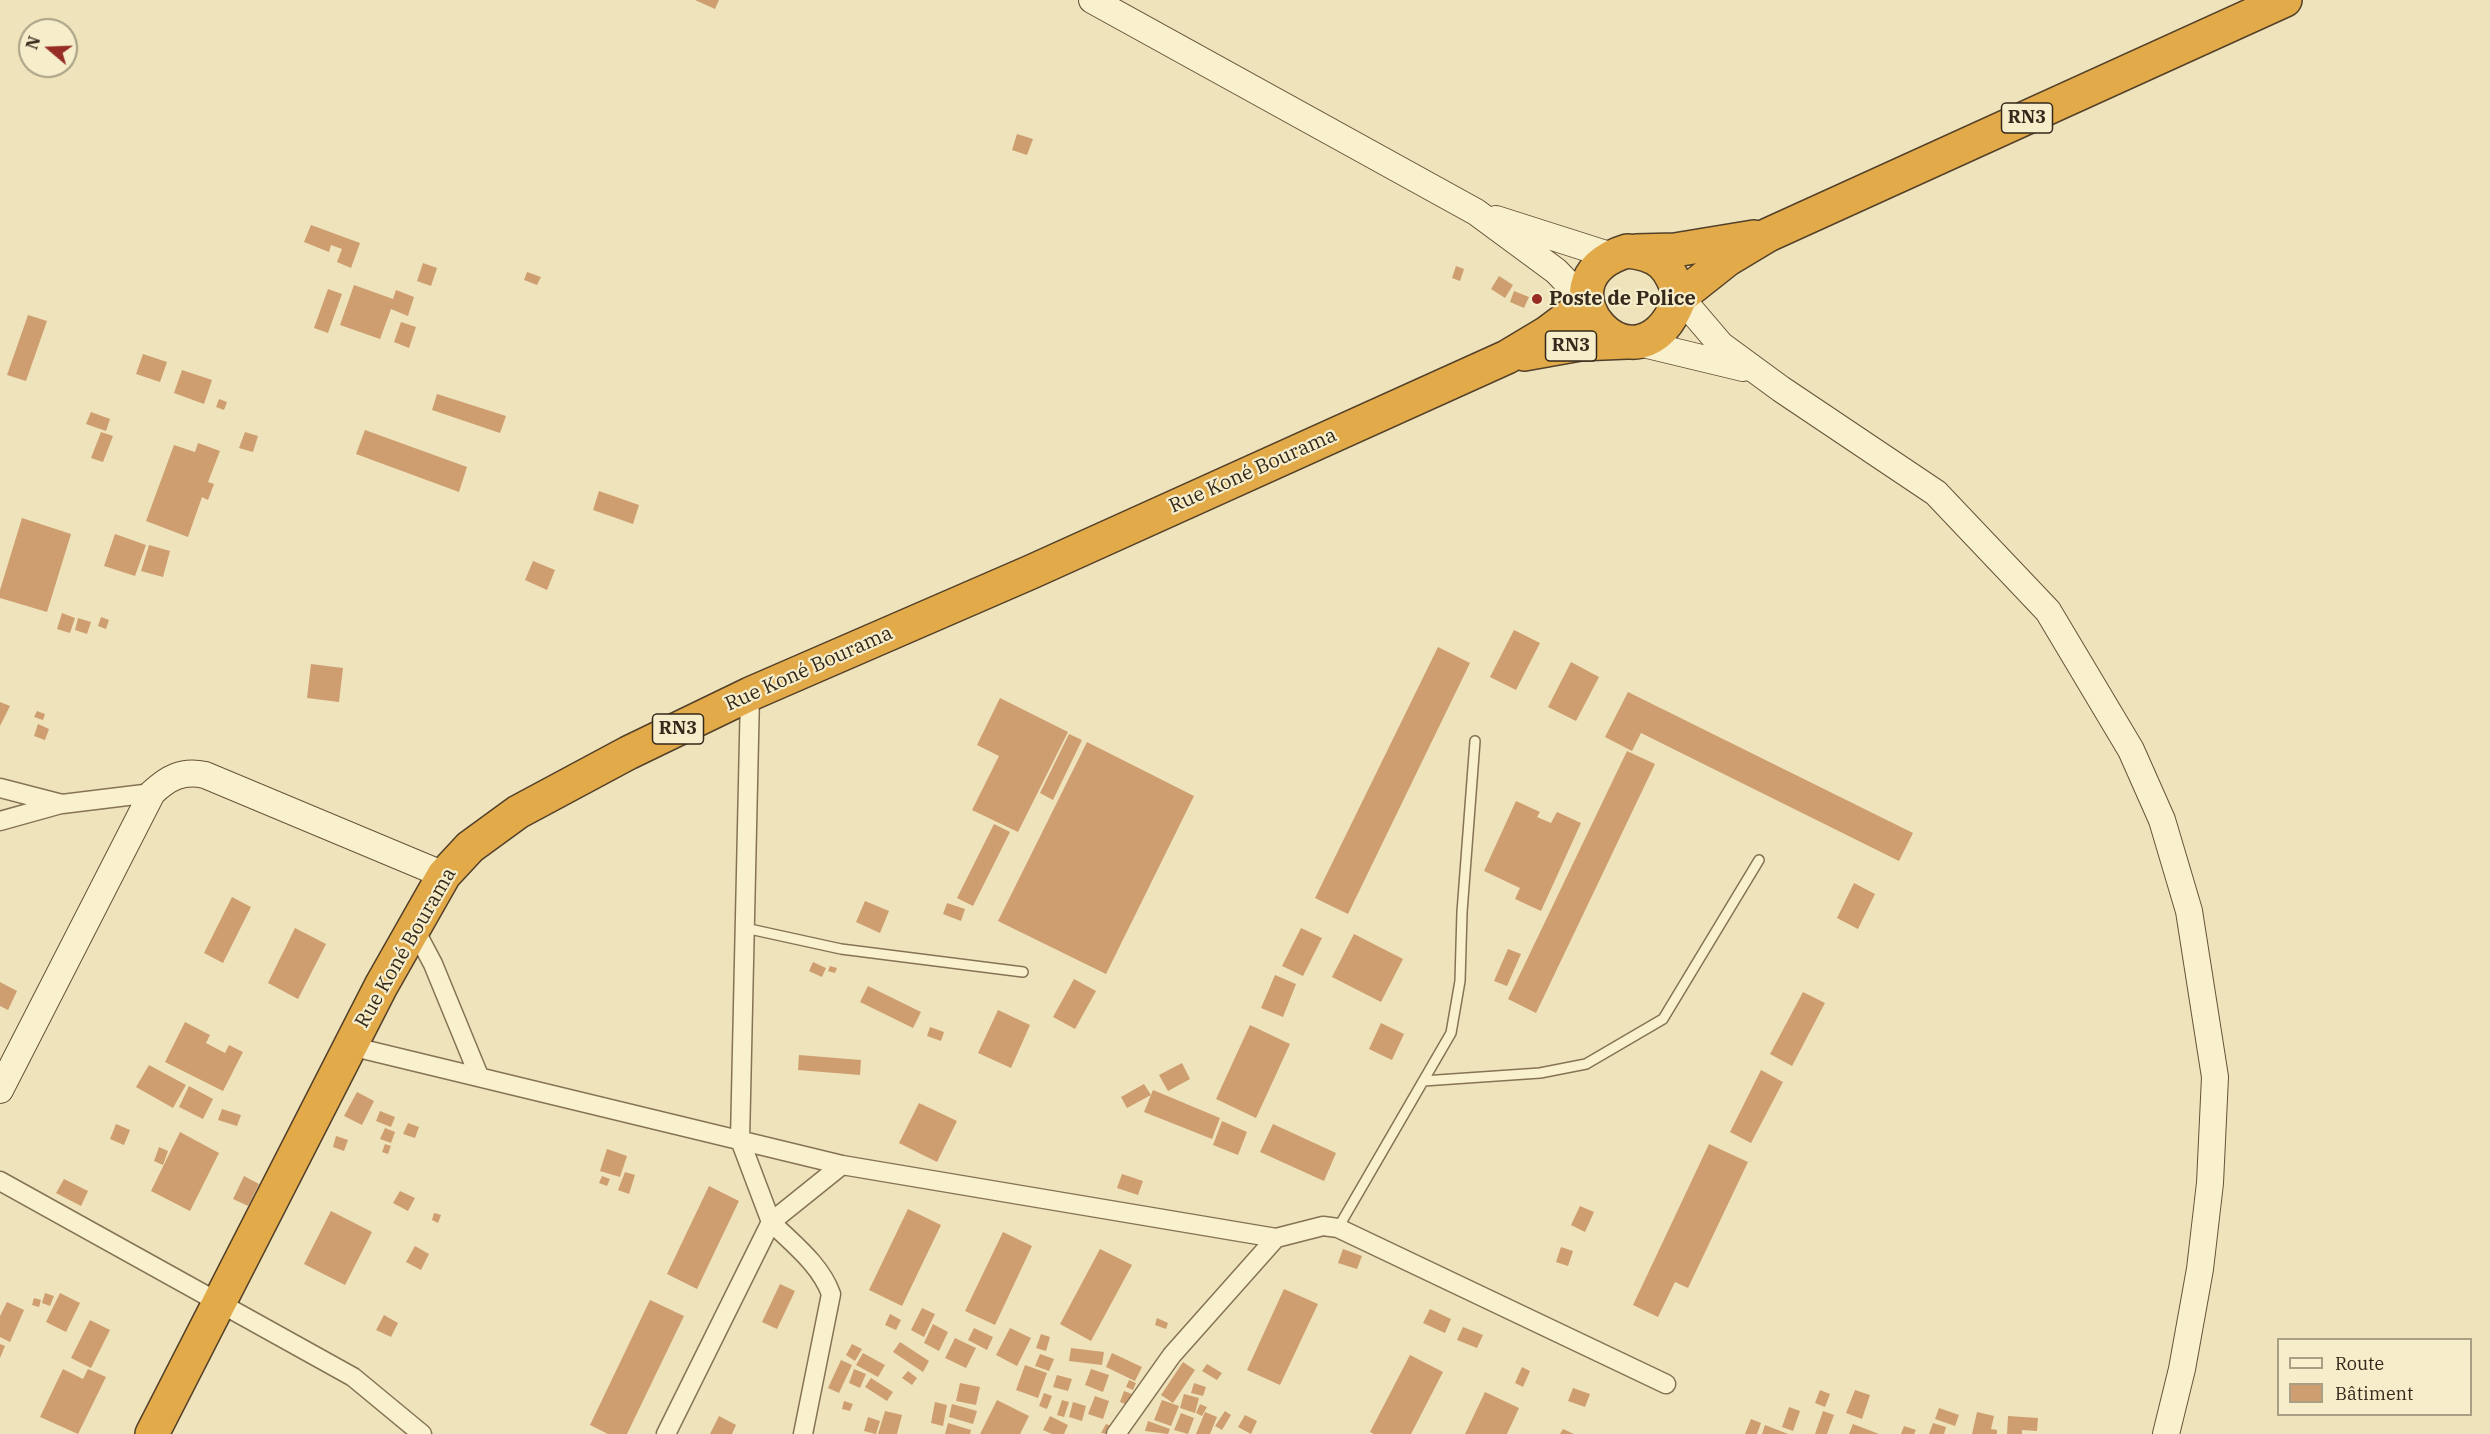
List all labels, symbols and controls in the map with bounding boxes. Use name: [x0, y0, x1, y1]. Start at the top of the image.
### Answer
north arrow: [18, 18, 78, 78]
text: N: [21, 34, 44, 52]
road number: RN3: [2002, 103, 2052, 133]
place label: Poste de Police: [1549, 287, 1696, 311]
marker: Poste de Police: [1530, 292, 1544, 306]
road number: RN3: [1546, 331, 1596, 361]
street label: Rue Koné Bourama: [1165, 423, 1341, 519]
street label: Rue Koné Bourama: [721, 621, 897, 717]
road number: RN3: [652, 714, 704, 744]
street label: Rue Koné Bourama: [350, 864, 462, 1032]
legend: [2277, 1338, 2472, 1416]
text: Route: [2335, 1352, 2384, 1375]
text: Bâtiment: [2335, 1382, 2413, 1405]

